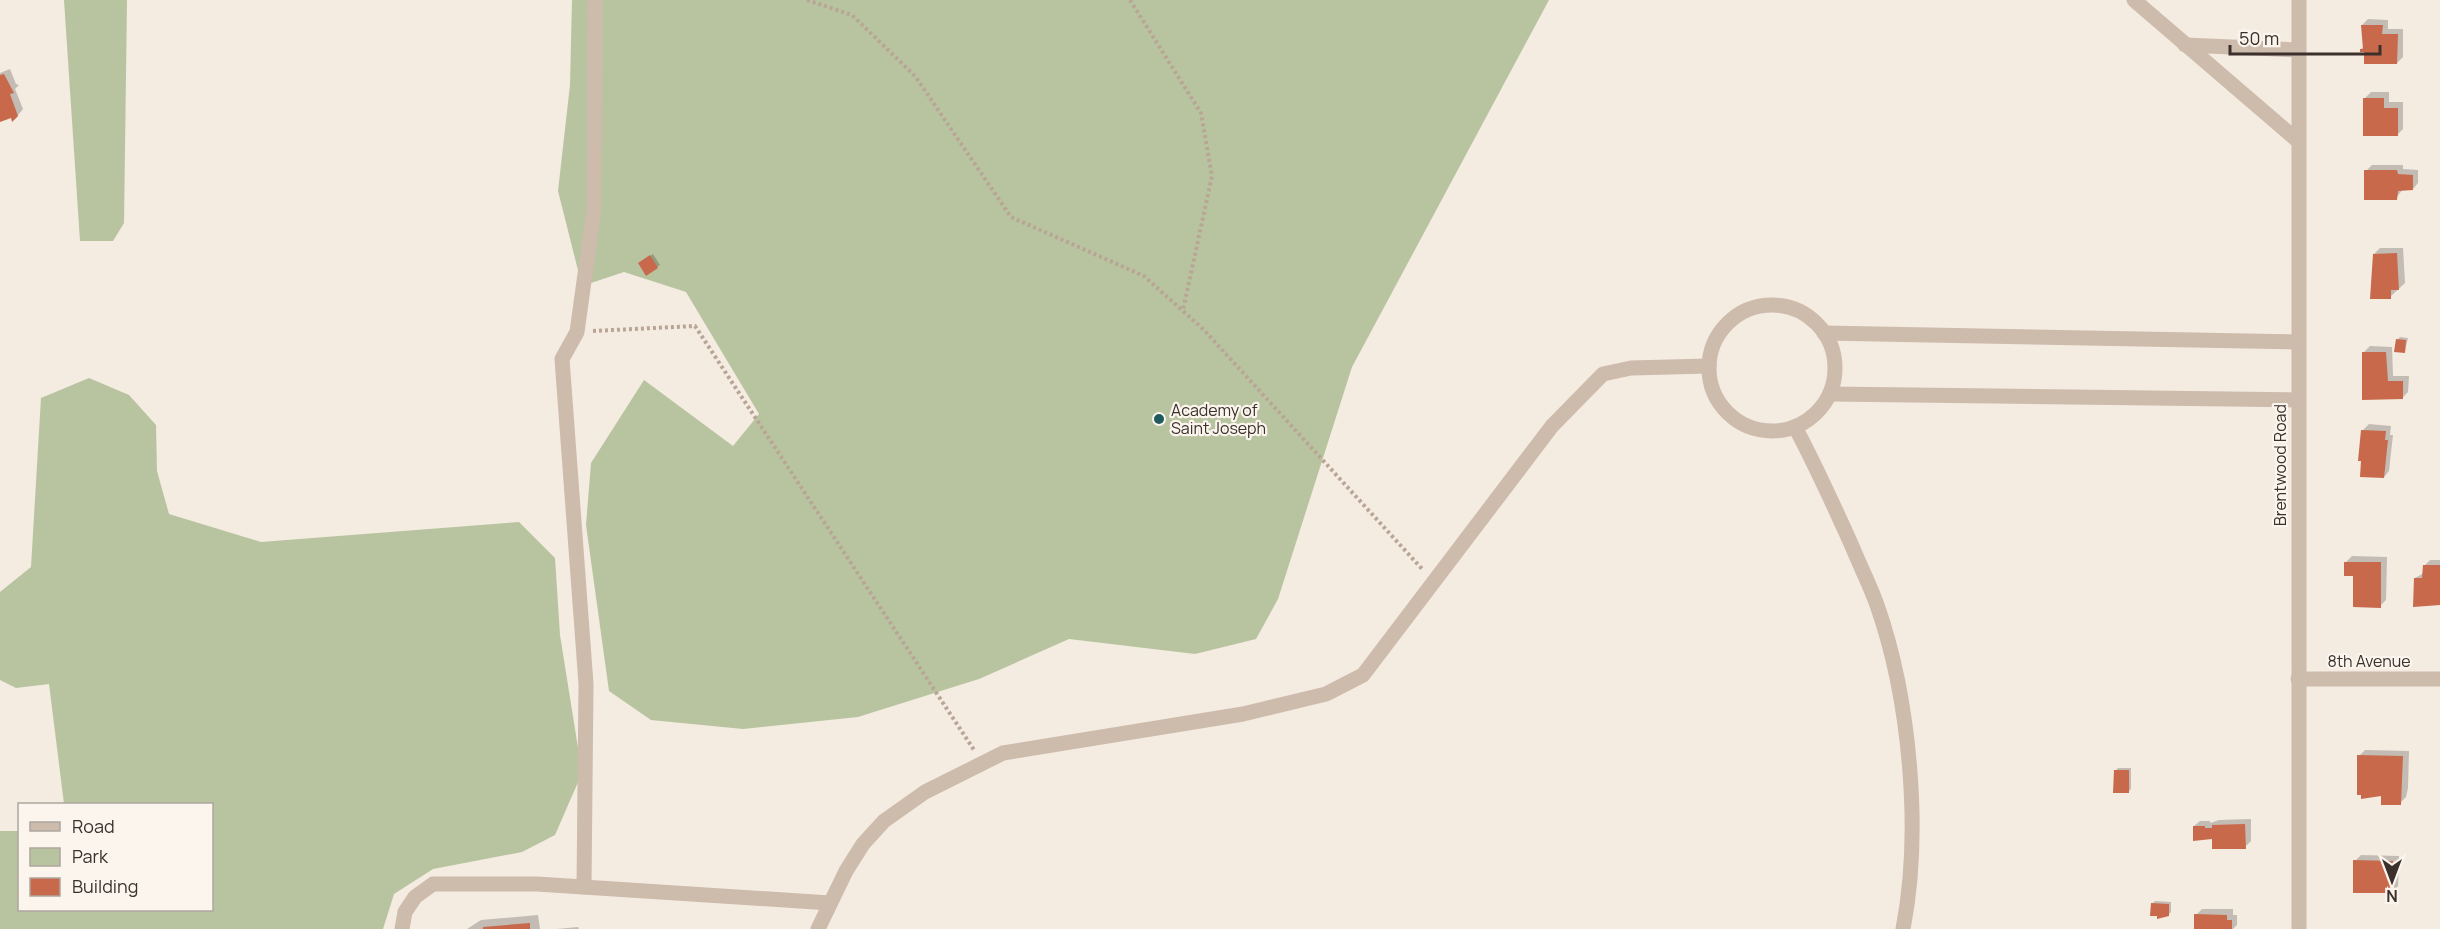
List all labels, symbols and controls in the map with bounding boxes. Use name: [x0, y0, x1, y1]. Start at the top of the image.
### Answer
scale bar: [2230, 18, 2380, 56]
text: 50 m: [2239, 26, 2279, 50]
place label: Academy of Saint Joseph: [1171, 399, 1266, 439]
street label: Brentwood Road: [2269, 404, 2291, 526]
marker: Academy of Saint Joseph: [1152, 412, 1166, 426]
street label: 8th Avenue: [2327, 650, 2411, 672]
legend: [18, 803, 213, 911]
text: Road: [72, 814, 115, 838]
text: Park: [72, 844, 109, 868]
north arrow: [2362, 851, 2422, 911]
text: Building: [72, 874, 138, 898]
text: N: [2386, 885, 2398, 907]

